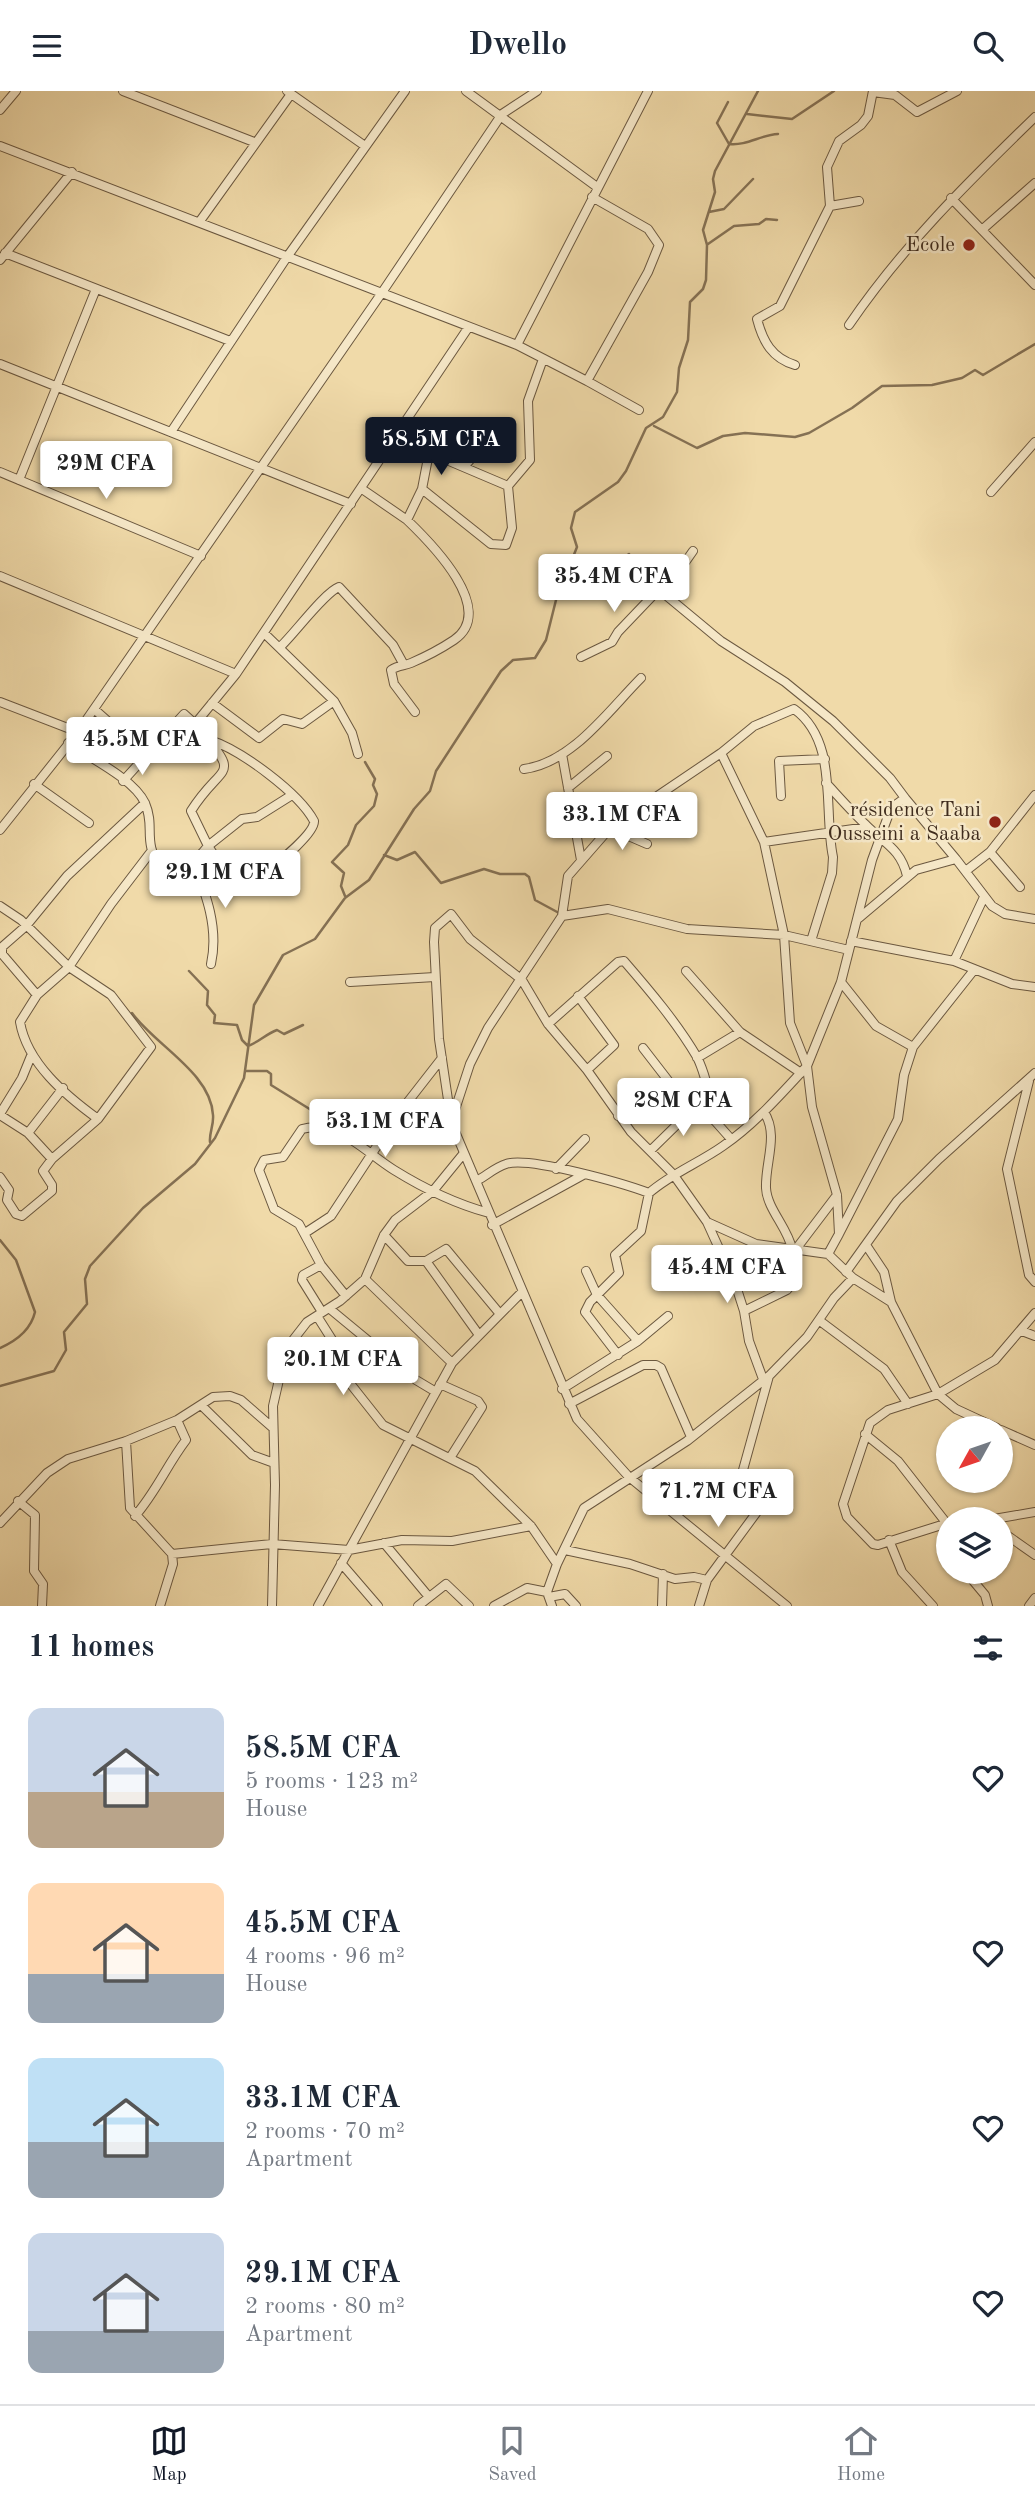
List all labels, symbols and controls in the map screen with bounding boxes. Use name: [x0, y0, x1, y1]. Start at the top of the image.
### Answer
icon: menu: [28, 27, 66, 65]
icon: search: [969, 27, 1007, 65]
text: Dwello: [468, 30, 567, 62]
place label: Ecole: [906, 235, 955, 256]
marker: Ecole: [961, 237, 977, 253]
pin: 58.5M CFA: [361, 417, 521, 477]
text: 58.5M CFA: [381, 428, 501, 451]
pin: 29M CFA: [41, 441, 171, 501]
text: 29M CFA: [56, 452, 156, 475]
pin: 35.4M CFA: [534, 554, 694, 614]
text: 35.4M CFA: [554, 565, 674, 588]
pin: 45.5M CFA: [62, 717, 222, 777]
text: 45.5M CFA: [82, 728, 202, 751]
pin: 33.1M CFA: [542, 793, 702, 852]
place label: résidence Tani Ousseini a Saaba: [827, 800, 981, 845]
text: 33.1M CFA: [562, 803, 682, 826]
marker: résidence Tani Ousseini a Saaba: [987, 814, 1003, 830]
pin: 29.1M CFA: [145, 851, 305, 910]
text: 29.1M CFA: [165, 861, 285, 884]
pin: 28M CFA: [618, 1079, 748, 1138]
text: 28M CFA: [633, 1089, 733, 1112]
pin: 53.1M CFA: [305, 1100, 465, 1159]
text: 53.1M CFA: [325, 1110, 445, 1133]
pin: 45.4M CFA: [647, 1245, 807, 1305]
text: 45.4M CFA: [667, 1256, 787, 1279]
pin: 20.1M CFA: [263, 1337, 423, 1397]
text: 20.1M CFA: [283, 1348, 403, 1371]
north arrow: [936, 1416, 1013, 1493]
map controls: [936, 1416, 1013, 1584]
pin: 71.7M CFA: [638, 1469, 798, 1529]
text: 71.7M CFA: [658, 1480, 778, 1503]
button: layers: [936, 1507, 1013, 1584]
icon: filters: [969, 1629, 1007, 1667]
text: 11 homes: [28, 1633, 154, 1663]
text: 58.5M CFA: [245, 1734, 401, 1764]
icon: home: [84, 1736, 168, 1820]
icon: heart: [969, 1759, 1007, 1797]
text: 5 rooms · 123 m²: [245, 1770, 418, 1793]
text: House: [245, 1798, 307, 1821]
text: 45.5M CFA: [245, 1909, 401, 1939]
icon: home: [84, 1911, 168, 1995]
icon: heart: [969, 1934, 1007, 1972]
text: 4 rooms · 96 m²: [245, 1945, 405, 1968]
text: House: [245, 1973, 307, 1996]
text: 33.1M CFA: [245, 2084, 401, 2114]
icon: home: [84, 2086, 168, 2170]
icon: heart: [969, 2109, 1007, 2147]
text: 2 rooms · 70 m²: [245, 2120, 405, 2143]
text: Apartment: [245, 2148, 353, 2171]
text: 29.1M CFA: [245, 2259, 401, 2289]
icon: home: [84, 2261, 168, 2345]
icon: heart: [969, 2284, 1007, 2322]
text: 2 rooms · 80 m²: [245, 2295, 405, 2318]
text: Apartment: [245, 2323, 353, 2346]
tab: Map: [150, 2422, 188, 2487]
tab: Saved: [488, 2422, 537, 2487]
tab: Home: [837, 2422, 885, 2487]

